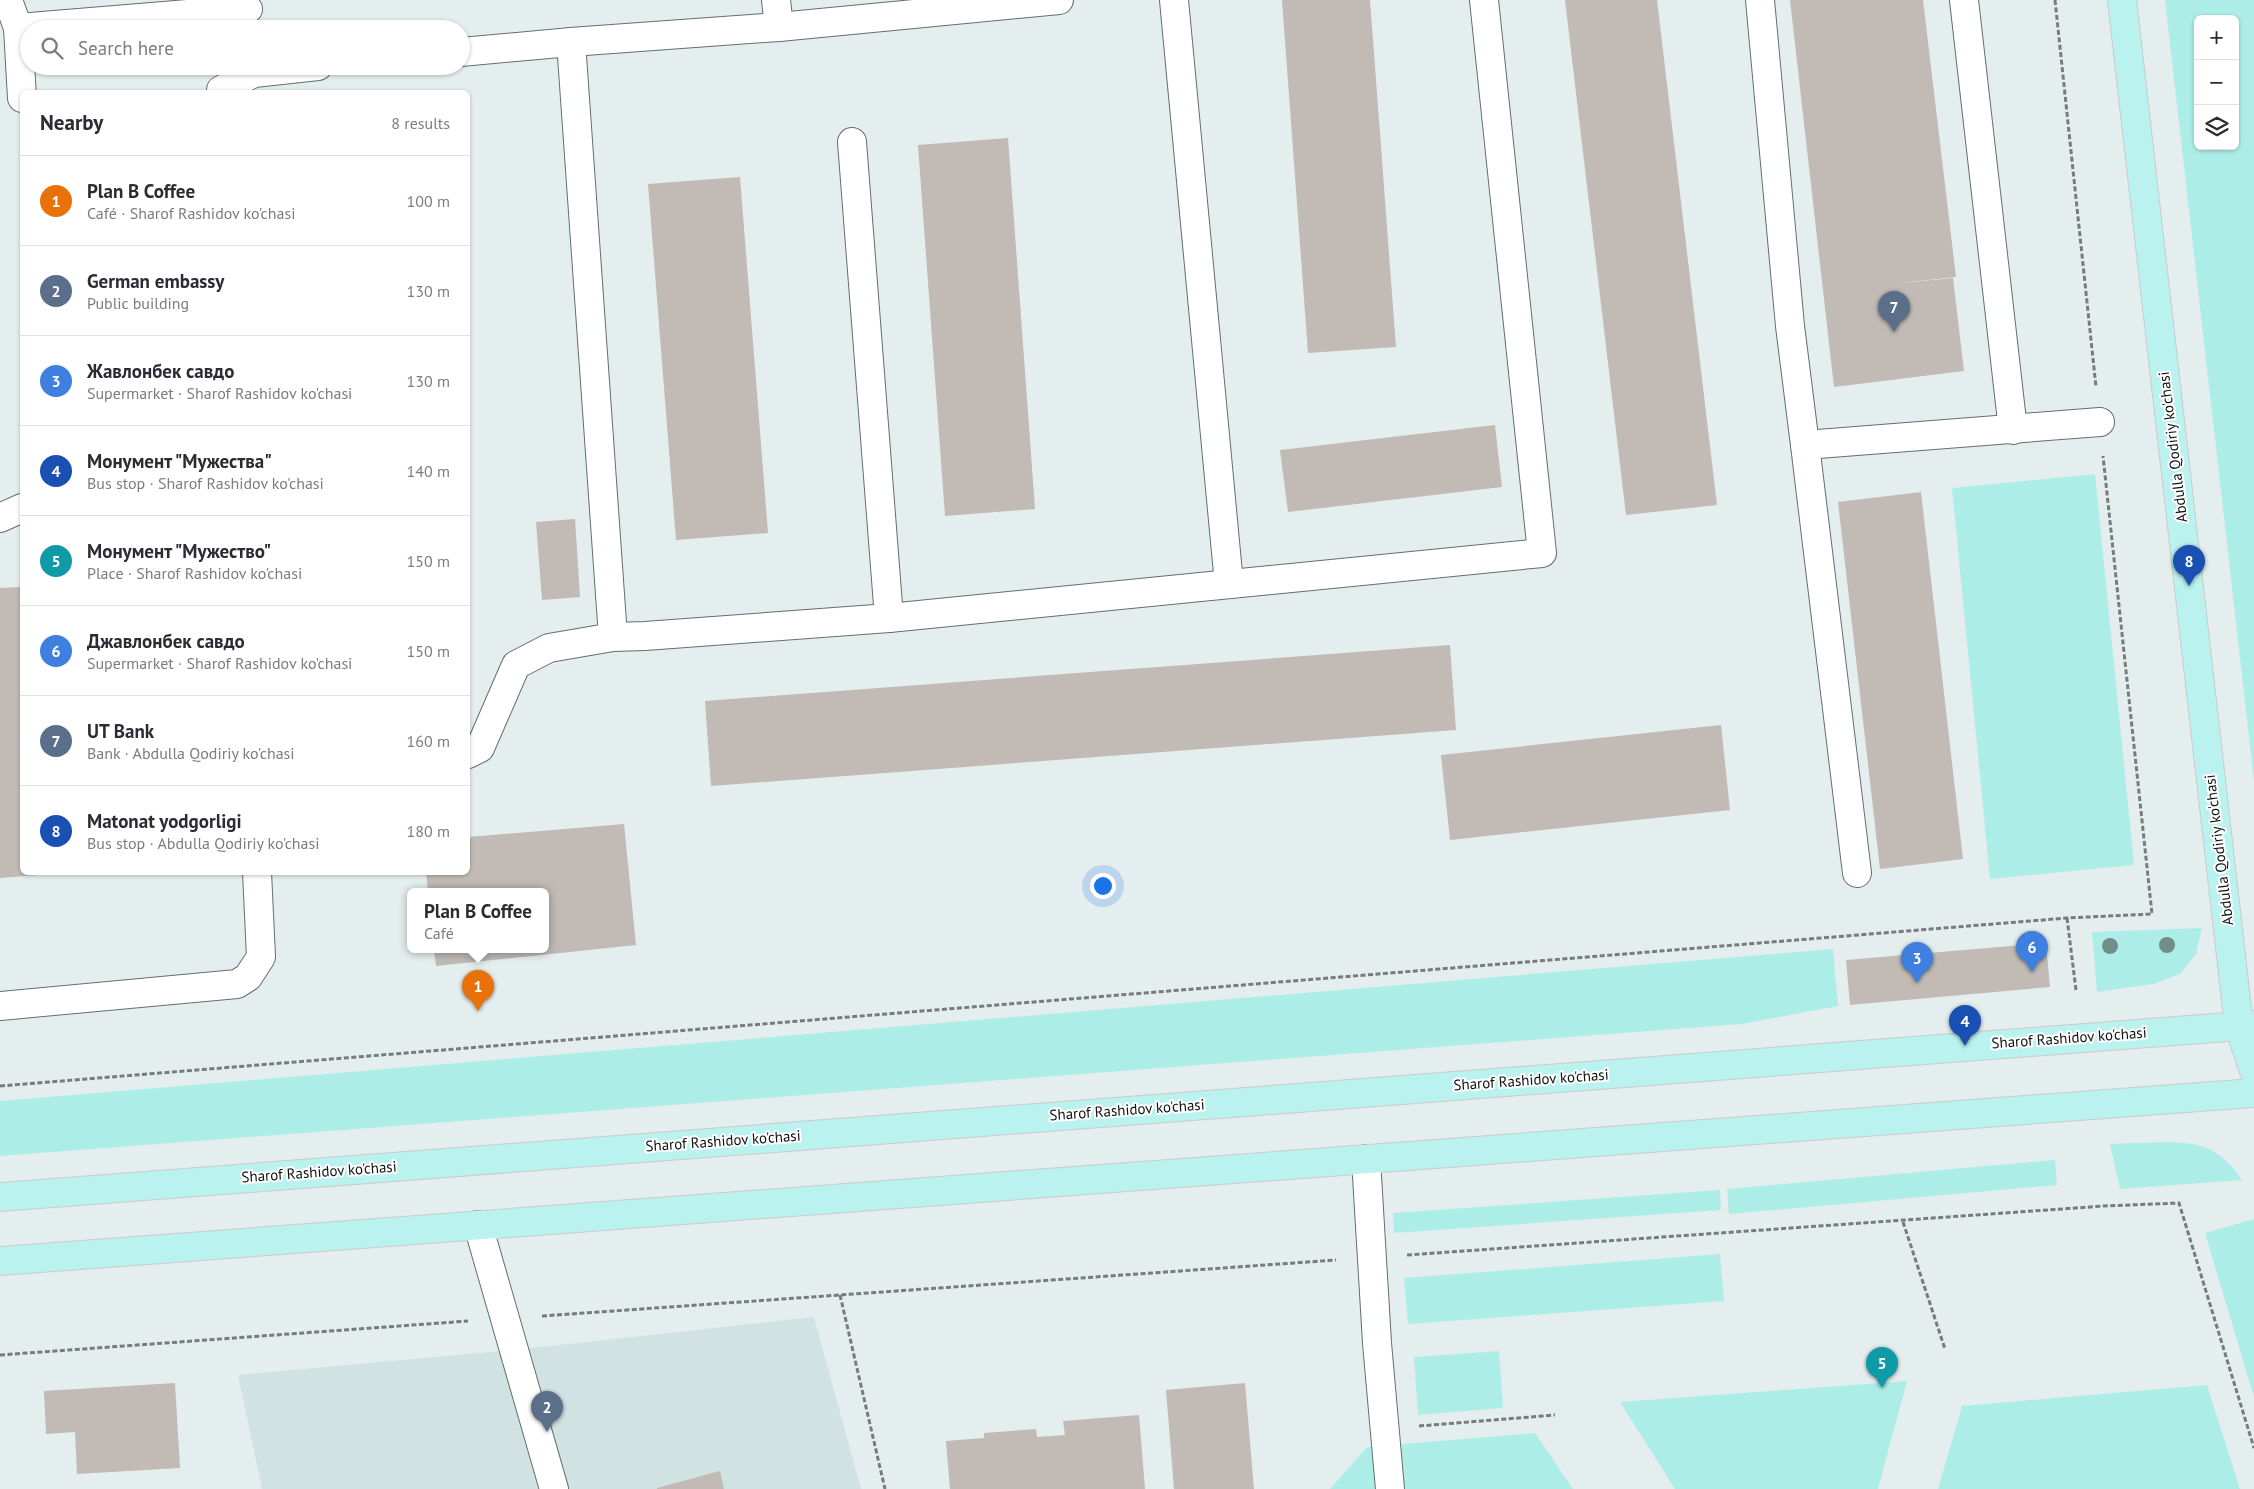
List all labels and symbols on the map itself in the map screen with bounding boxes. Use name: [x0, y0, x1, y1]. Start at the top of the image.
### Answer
pin: 7: [1878, 291, 1910, 332]
street label: Abdulla Qodiriy ko'chasi: [2154, 370, 2191, 524]
pin: 8: [2173, 545, 2205, 586]
street label: Abdulla Qodiriy ko'chasi: [2200, 773, 2237, 927]
your location: [1090, 873, 1116, 899]
pin: 6: [2016, 931, 2048, 972]
pin: 3: [1901, 942, 1933, 983]
pin: 1: [462, 970, 494, 1011]
pin: 4: [1949, 1005, 1981, 1046]
street label: Sharof Rashidov ko'chasi: [1991, 1023, 2147, 1052]
street label: Sharof Rashidov ko'chasi: [1453, 1065, 1609, 1094]
street label: Sharof Rashidov ko'chasi: [1049, 1095, 1205, 1124]
street label: Sharof Rashidov ko'chasi: [645, 1126, 801, 1155]
street label: Sharof Rashidov ko'chasi: [241, 1157, 397, 1186]
pin: 5: [1866, 1347, 1898, 1388]
pin: 2: [531, 1391, 563, 1432]

